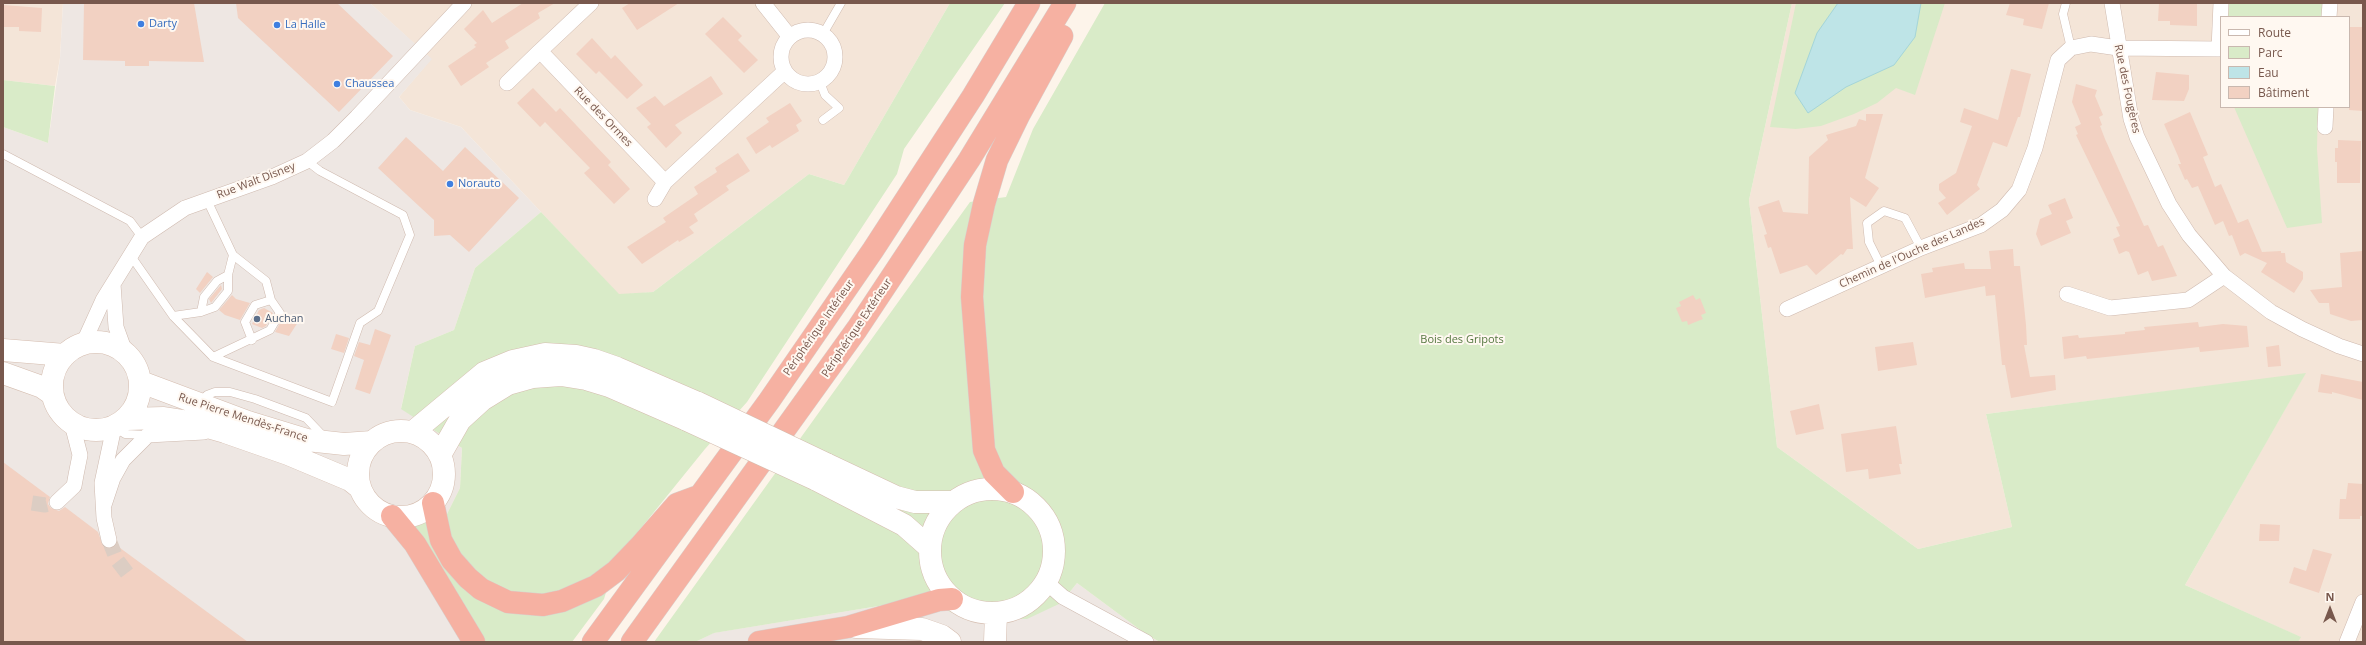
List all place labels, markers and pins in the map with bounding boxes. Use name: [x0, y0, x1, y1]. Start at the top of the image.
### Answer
place label: Darty: [149, 17, 177, 31]
place label: La Halle: [285, 18, 326, 32]
marker: Darty: [136, 19, 146, 29]
marker: La Halle: [272, 20, 282, 30]
place label: Chaussea: [345, 77, 394, 91]
marker: Chaussea: [332, 79, 342, 89]
place label: Norauto: [458, 177, 501, 191]
marker: Norauto: [445, 179, 455, 189]
place label: Auchan: [265, 312, 304, 326]
marker: Auchan: [252, 314, 262, 324]

